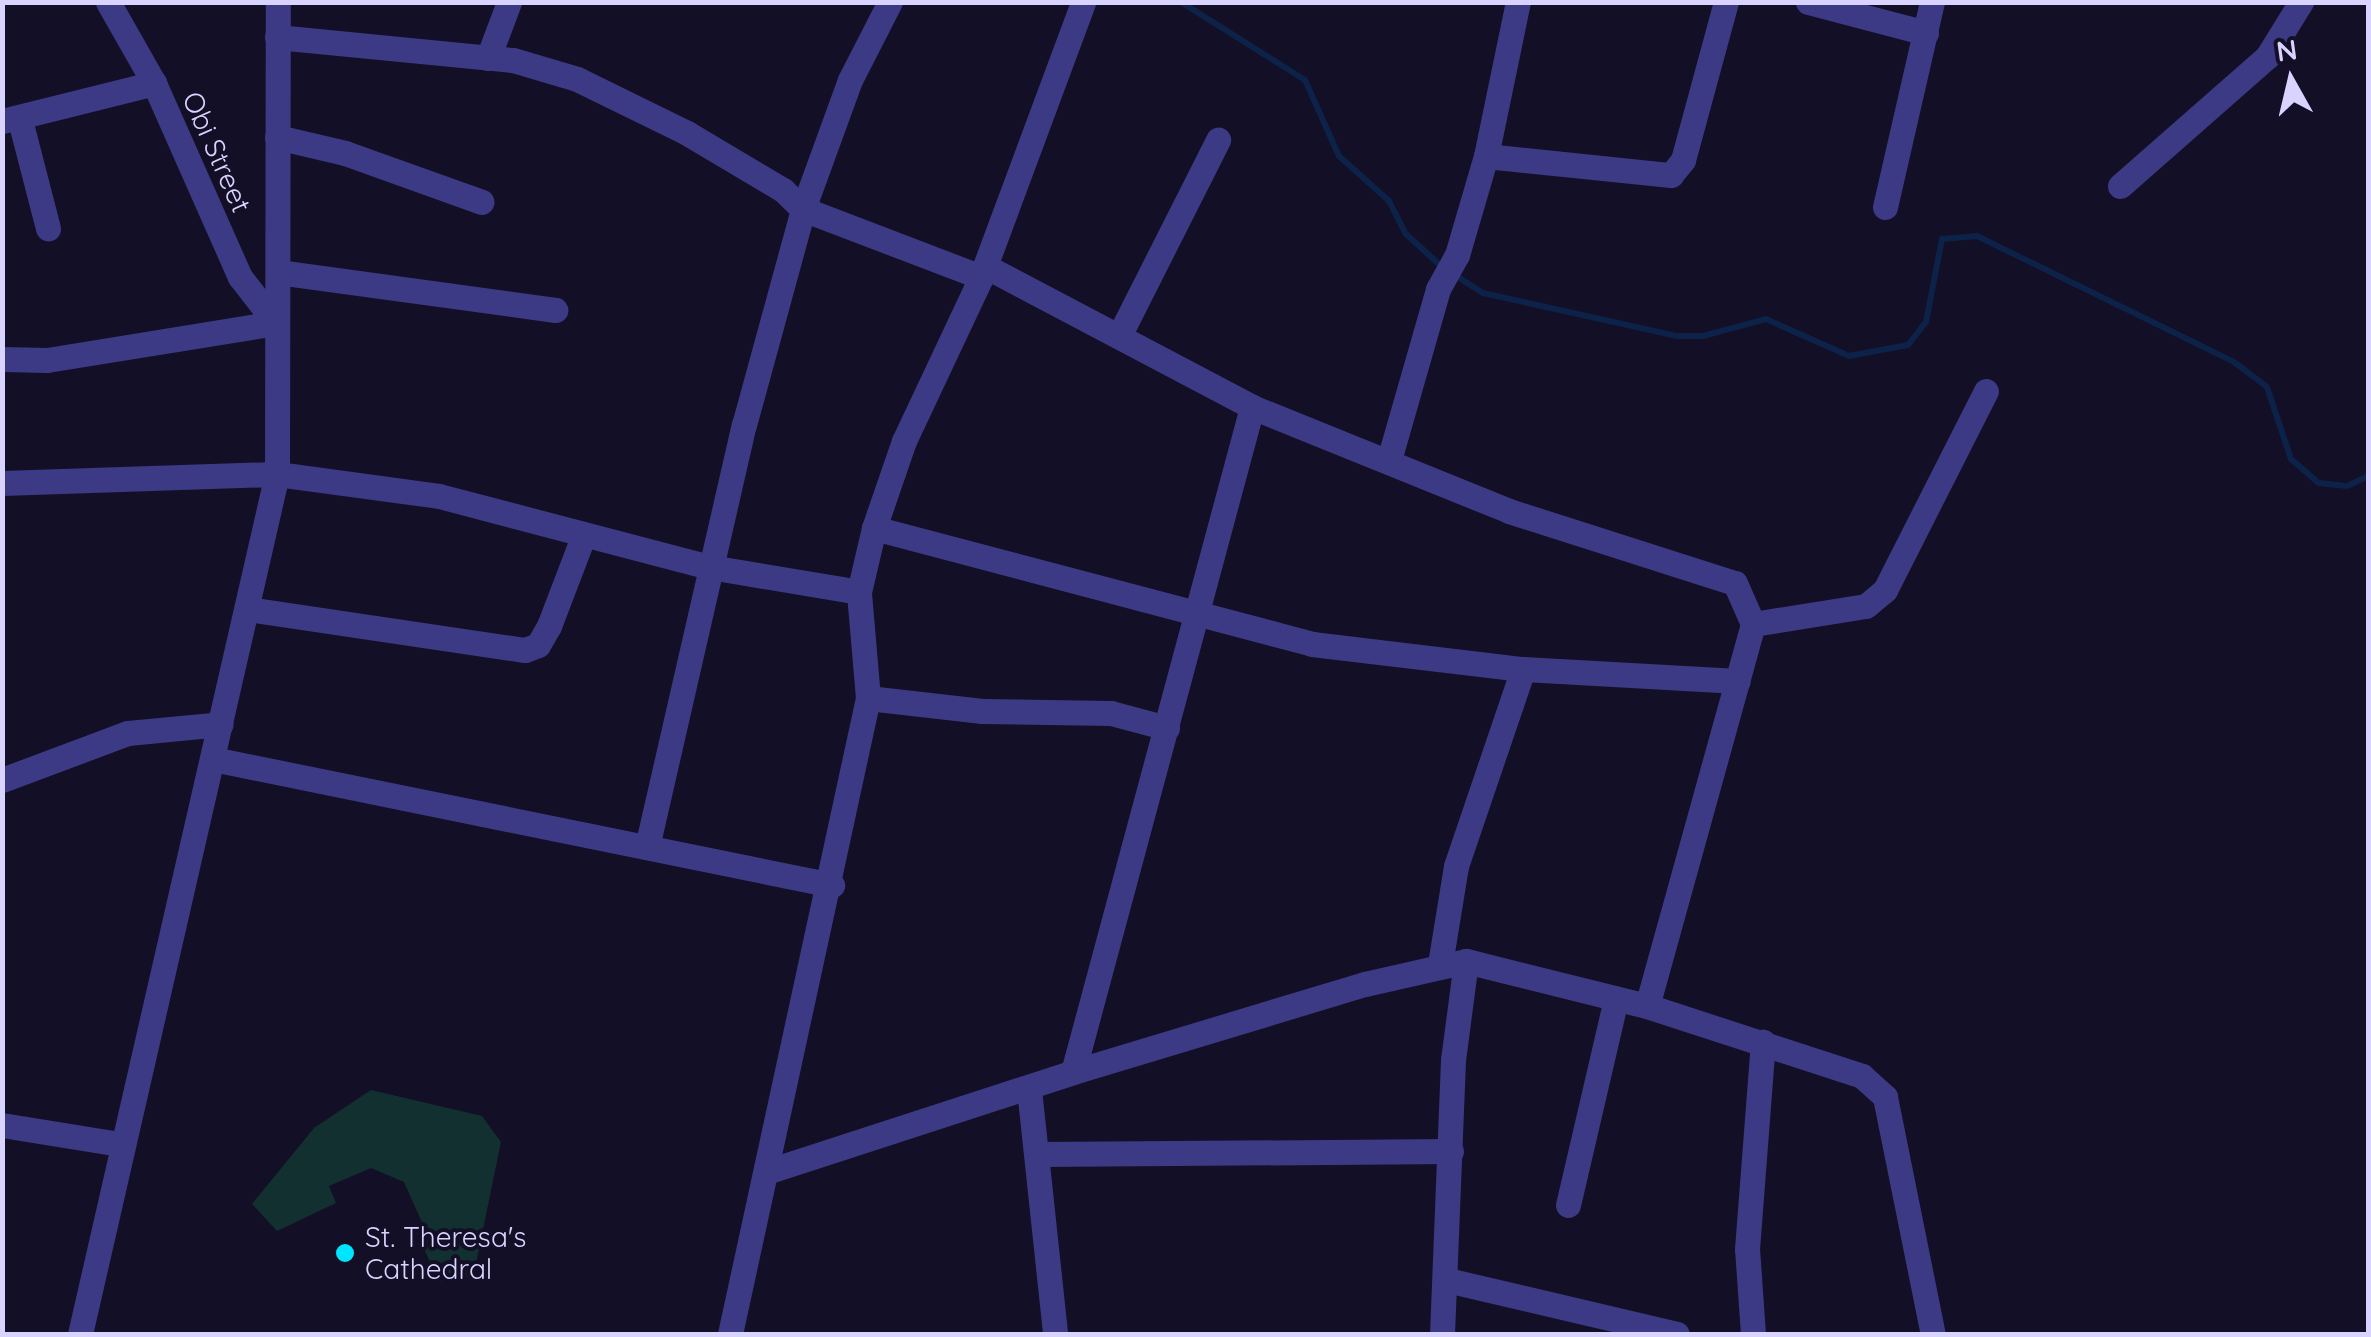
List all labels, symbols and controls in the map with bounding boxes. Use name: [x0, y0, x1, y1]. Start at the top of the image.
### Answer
north arrow: [2241, 30, 2341, 130]
text: N: [2274, 31, 2299, 69]
street label: Obi Street: [176, 86, 258, 218]
place label: St. Theresa's Cathedral: [365, 1220, 526, 1286]
marker: St. Theresa's Cathedral: [334, 1242, 356, 1264]

